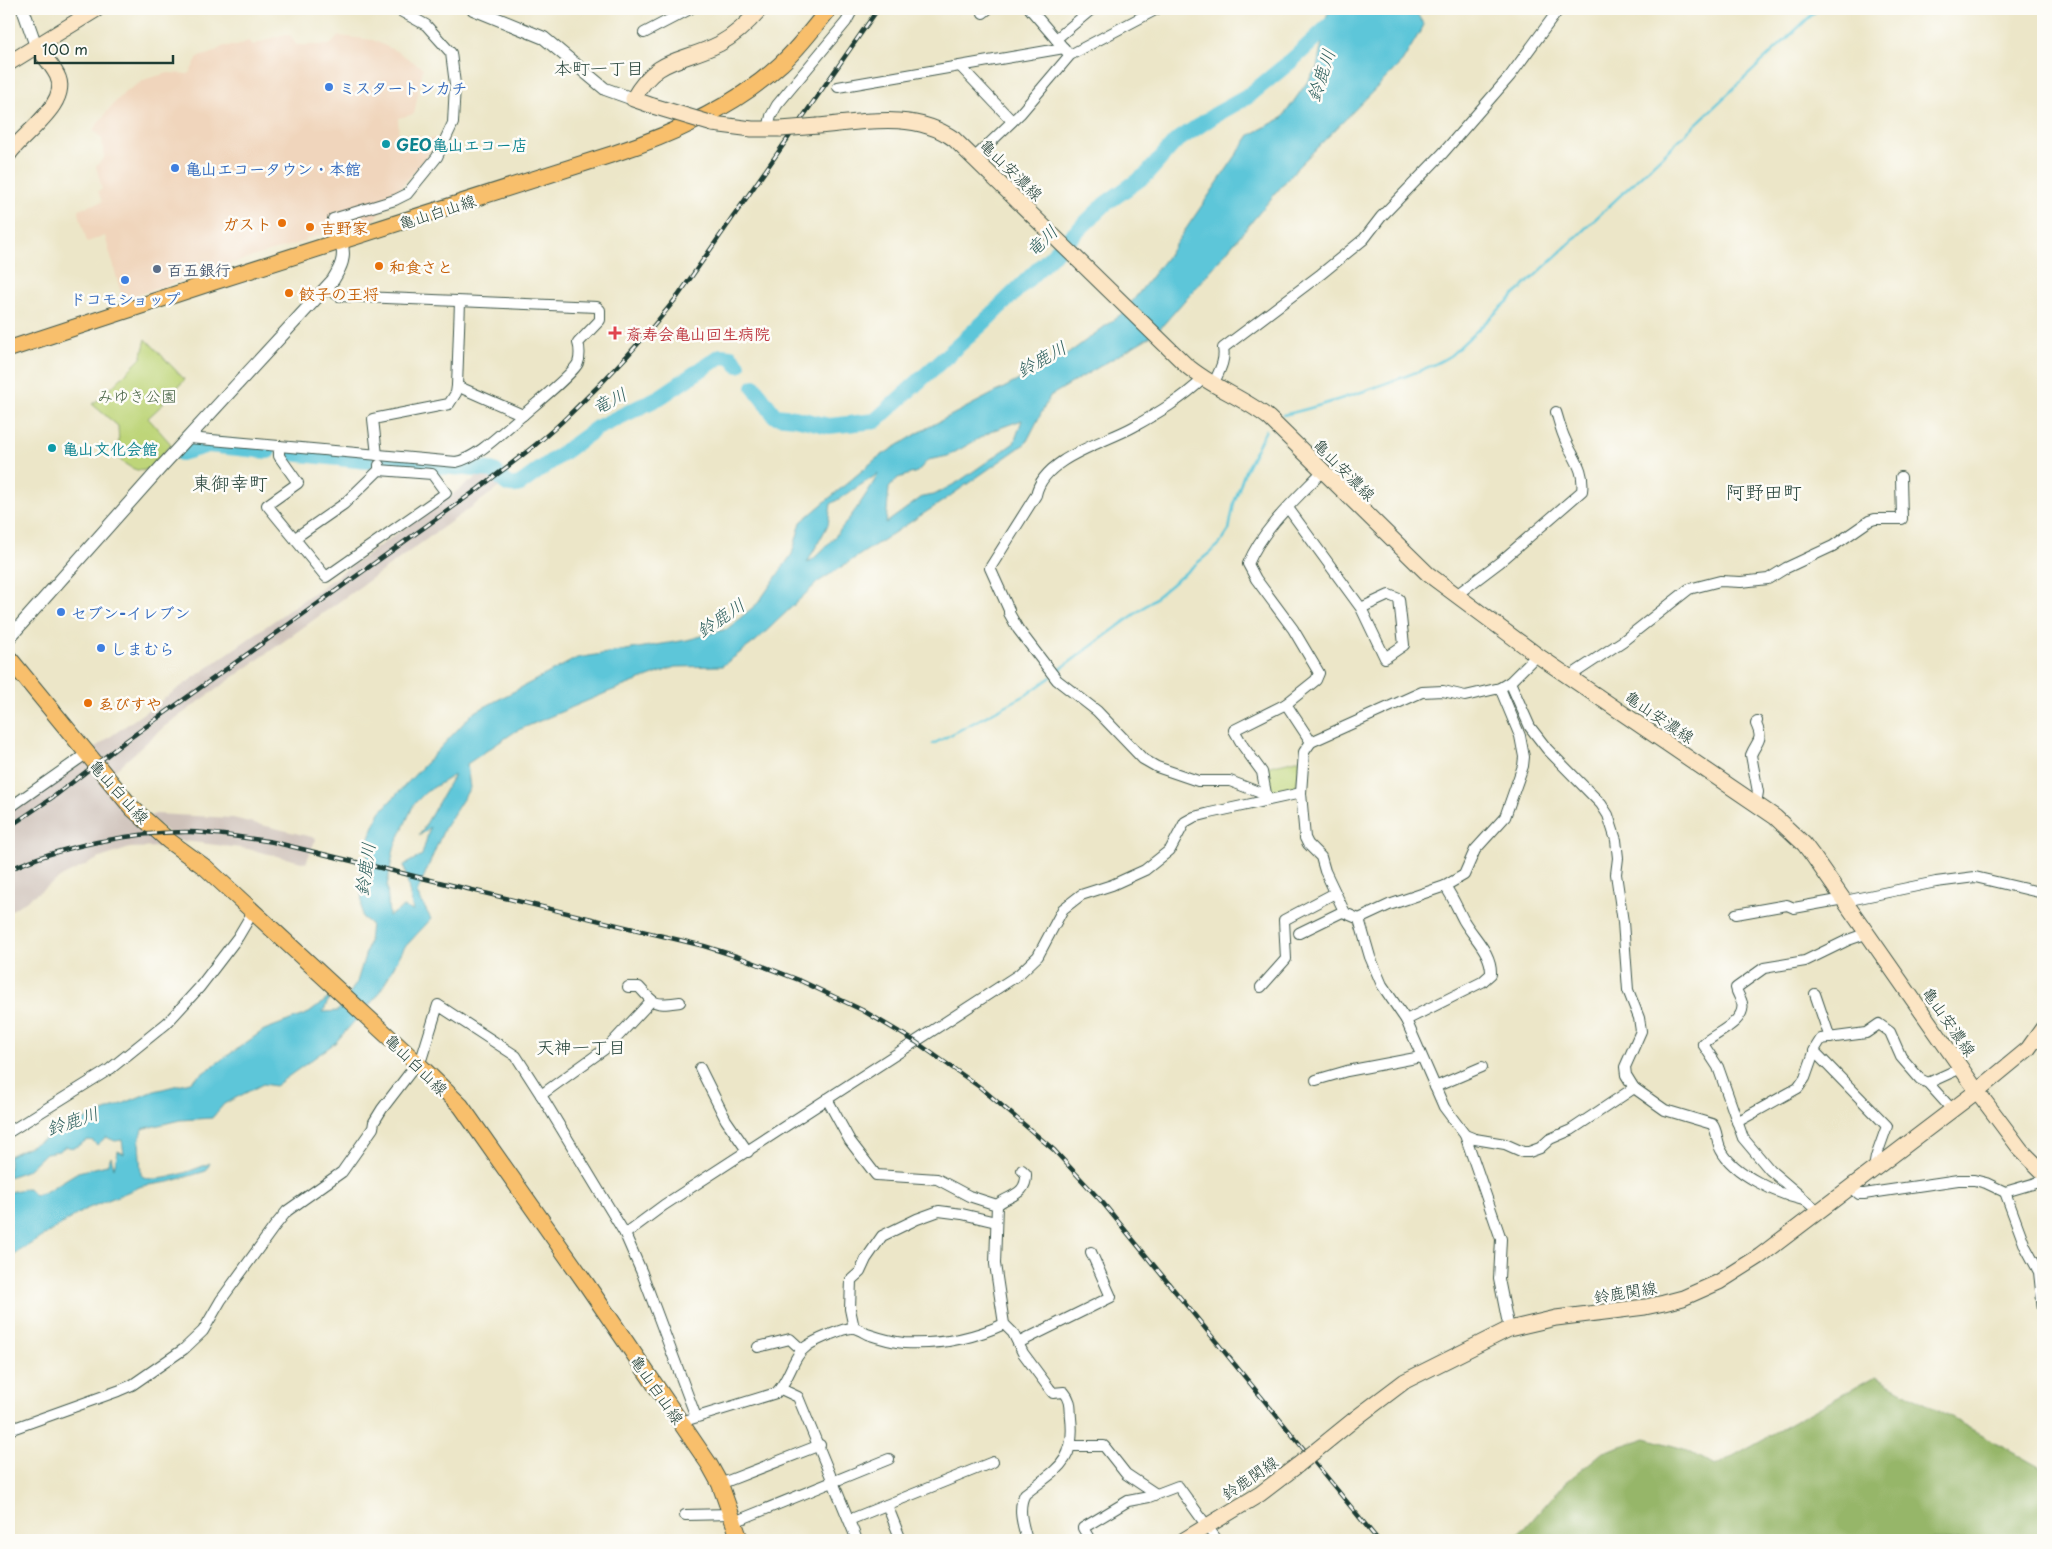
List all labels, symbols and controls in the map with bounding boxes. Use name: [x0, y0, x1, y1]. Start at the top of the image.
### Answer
scale bar: [35, 32, 172, 64]
text: 100 m: [42, 37, 88, 60]
water label: 鈴鹿川: [1299, 45, 1341, 105]
district label: 本町一丁目: [554, 54, 644, 81]
place label: ミスタートンカチ: [339, 75, 467, 99]
marker: ミスタートンカチ: [323, 81, 335, 93]
place label: GEO亀山エコー店: [396, 132, 528, 156]
street label: 亀山安濃線: [975, 133, 1049, 205]
marker: GEO亀山エコー店: [380, 138, 392, 150]
place label: 亀山エコータウン・本館: [185, 156, 361, 180]
marker: 亀山エコータウン・本館: [169, 162, 181, 174]
street label: 亀山白山線: [395, 187, 479, 235]
place label: ガスト: [222, 211, 272, 235]
place label: 吉野家: [320, 215, 368, 239]
marker: ガスト: [276, 217, 288, 229]
water label: 竜川: [1019, 218, 1063, 262]
marker: 吉野家: [304, 221, 316, 233]
place label: 和食さと: [389, 254, 453, 278]
place label: 百五銀行: [167, 257, 231, 281]
marker: 和食さと: [373, 260, 385, 272]
marker: 百五銀行: [151, 263, 163, 275]
marker: ドコモショップ: [119, 274, 131, 286]
place label: 餃子の王将: [299, 281, 379, 305]
place label: ドコモショップ: [70, 286, 180, 310]
marker: 餃子の王将: [283, 287, 295, 299]
place label: 斎寿会亀山回生病院: [626, 321, 770, 345]
marker: 斎寿会亀山回生病院: [608, 326, 622, 340]
water label: 鈴鹿川: [1011, 333, 1071, 383]
water label: 竜川: [587, 380, 631, 420]
park label: みゆき公園: [97, 383, 177, 407]
street label: 亀山安濃線: [1308, 432, 1382, 506]
place label: 亀山文化会館: [62, 436, 158, 460]
marker: 亀山文化会館: [46, 442, 58, 454]
district label: 東御幸町: [192, 468, 268, 496]
district label: 阿野田町: [1726, 477, 1802, 505]
water label: 鈴鹿川: [690, 591, 750, 643]
place label: セブン-イレブン: [71, 600, 190, 624]
marker: セブン-イレブン: [55, 606, 67, 618]
place label: しまむら: [111, 636, 175, 660]
marker: しまむら: [95, 642, 107, 654]
street label: 亀山安濃線: [1620, 684, 1700, 748]
place label: ゑびすや: [98, 691, 162, 715]
marker: ゑびすや: [82, 697, 94, 709]
street label: 亀山白山線: [84, 753, 156, 829]
water label: 鈴鹿川: [347, 840, 381, 898]
street label: 亀山安濃線: [1917, 981, 1983, 1061]
street label: 亀山白山線: [380, 1028, 454, 1100]
district label: 天神一丁目: [536, 1033, 626, 1060]
water label: 鈴鹿川: [42, 1099, 102, 1141]
street label: 鈴鹿関線: [1592, 1274, 1658, 1308]
street label: 亀山白山線: [625, 1349, 691, 1429]
street label: 鈴鹿関線: [1216, 1449, 1282, 1505]

